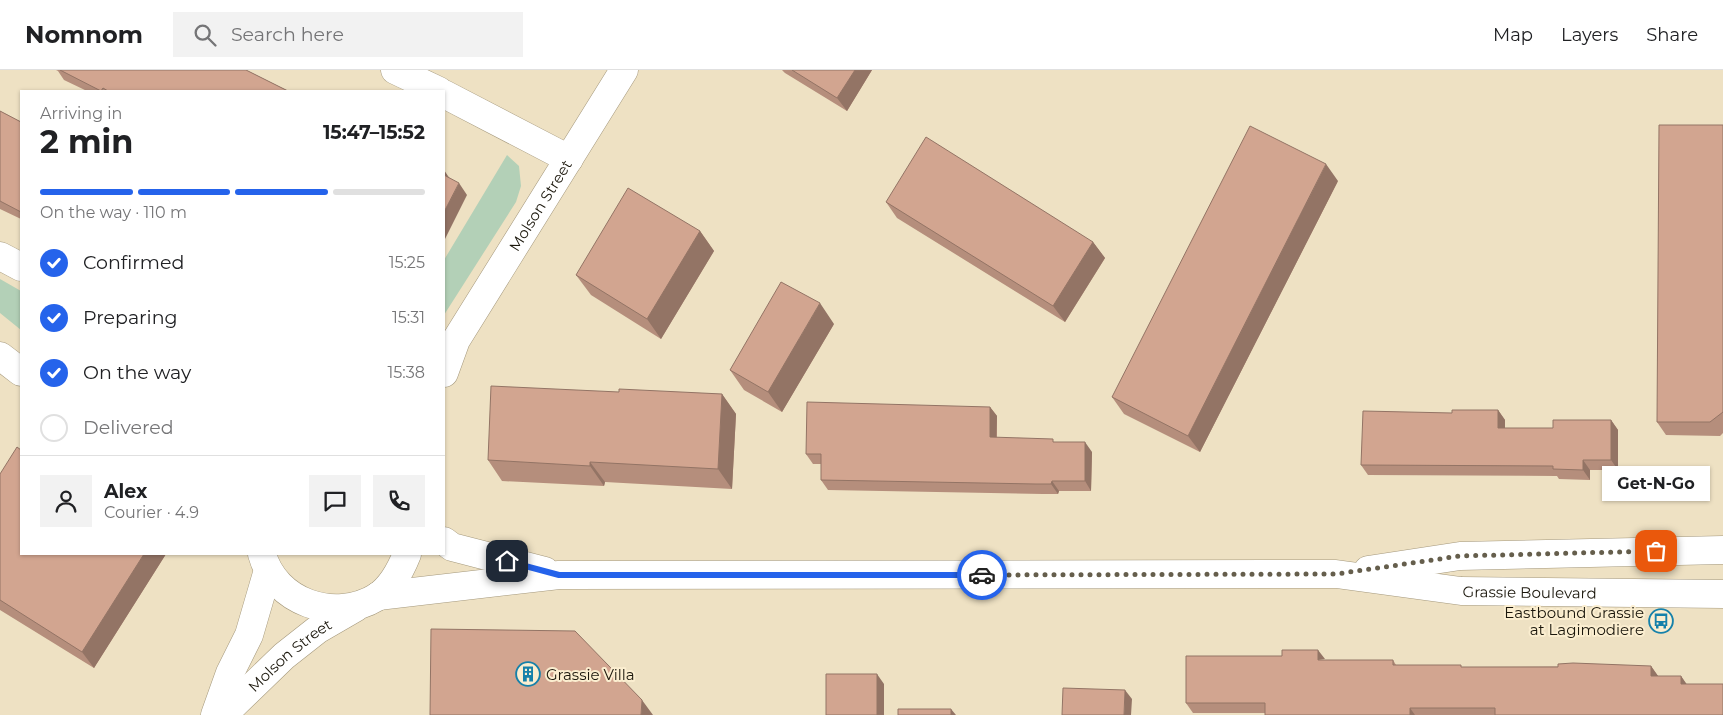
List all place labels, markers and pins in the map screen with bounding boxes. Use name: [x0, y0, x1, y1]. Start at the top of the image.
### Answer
callout: Get-N-Go: [1602, 466, 1710, 501]
pin: [1635, 530, 1677, 572]
pin: [486, 540, 528, 582]
place label: Eastbound Grassie at Lagimodiere: [1504, 603, 1644, 639]
bus stop icon: Eastbound Grassie at Lagimodiere: [1648, 608, 1674, 634]
building icon: Grassie Villa: [515, 661, 541, 687]
place label: Grassie Villa: [546, 665, 635, 684]

